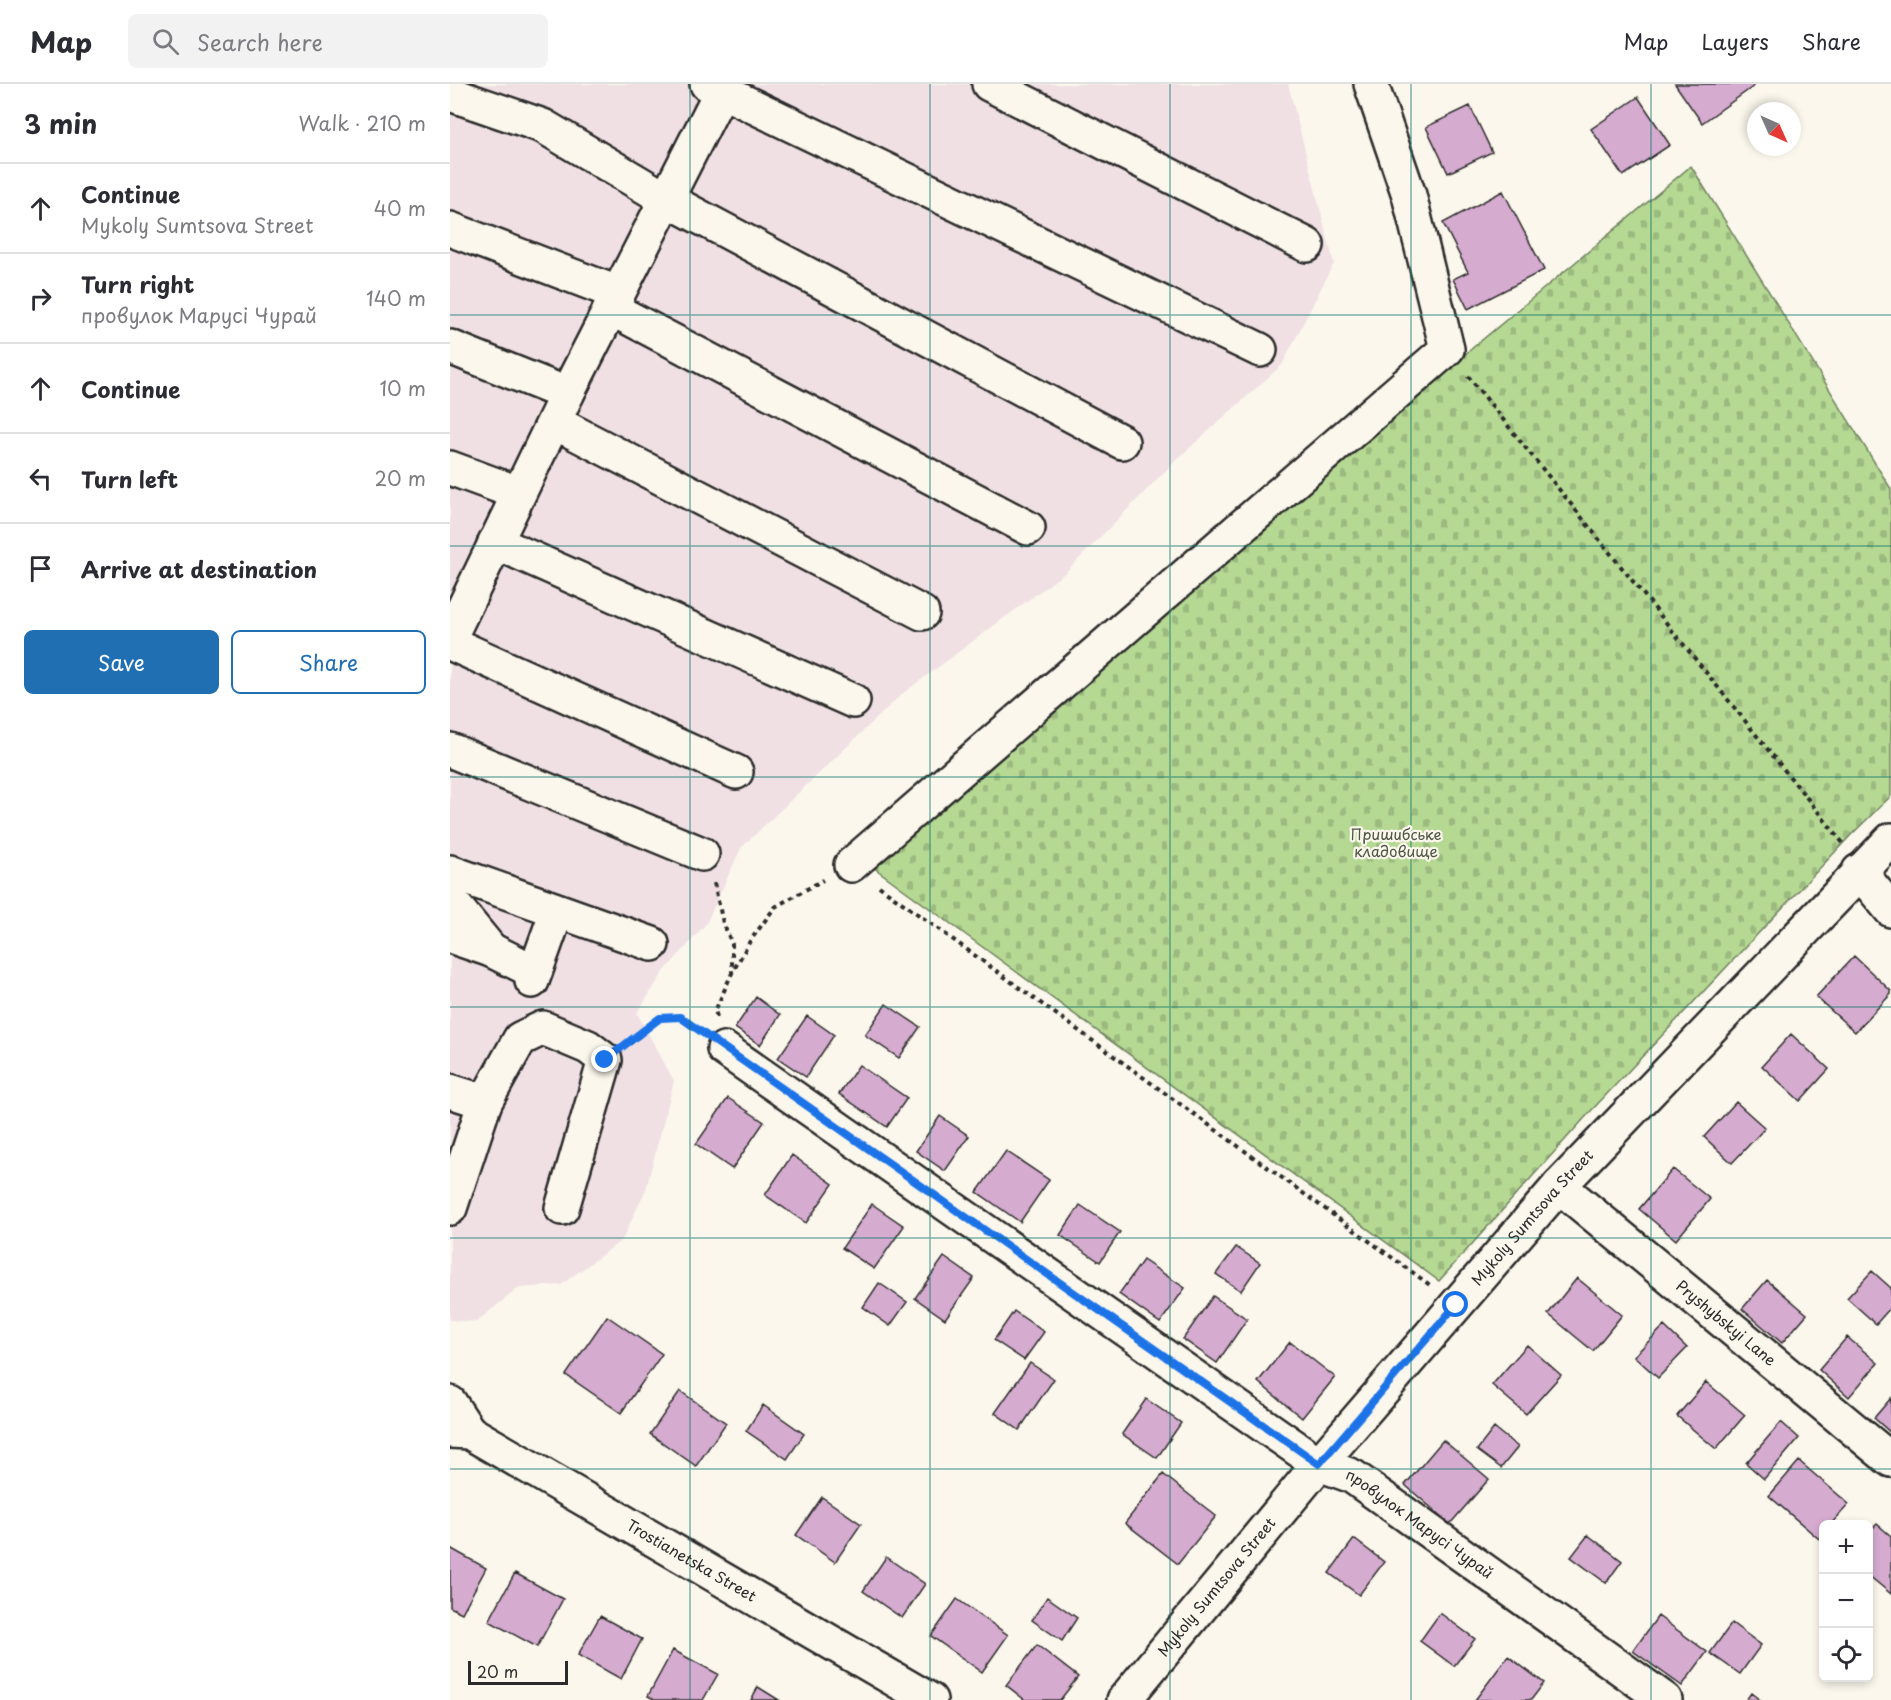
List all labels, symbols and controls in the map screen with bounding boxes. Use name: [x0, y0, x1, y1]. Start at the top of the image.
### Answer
search box: [128, 14, 548, 68]
text: Map: [30, 20, 92, 63]
icon: search: [149, 25, 182, 58]
text: Search here: [197, 25, 323, 58]
text: Map: [1624, 25, 1668, 57]
text: Layers: [1701, 25, 1769, 57]
text: Share: [1802, 25, 1861, 57]
north arrow: [1747, 102, 1801, 156]
text: 3 min: [24, 104, 97, 143]
text: Walk · 210 m: [299, 108, 426, 138]
text: Continue: [81, 177, 180, 210]
icon: ahead: [24, 192, 57, 225]
text: 40 m: [374, 193, 426, 223]
text: Mykoly Sumtsova Street: [81, 210, 313, 240]
text: Turn right: [81, 267, 194, 300]
icon: right: [24, 282, 57, 315]
text: 140 m: [366, 283, 426, 313]
text: провулок Марусі Чурай: [81, 300, 317, 330]
icon: ahead: [24, 372, 57, 405]
text: Continue: [81, 372, 180, 405]
text: 10 m: [379, 373, 426, 403]
icon: left: [24, 462, 57, 495]
text: Turn left: [81, 462, 178, 495]
text: 20 m: [374, 463, 426, 493]
icon: arrive: [24, 552, 57, 585]
text: Arrive at destination: [81, 552, 317, 585]
button: Save: [24, 630, 219, 694]
button: Share: [231, 630, 426, 694]
park label: Пришибське кладовище: [1350, 822, 1442, 862]
route end: [591, 1046, 617, 1072]
street label: Mykoly Sumtsova Street: [1465, 1144, 1598, 1290]
street label: Pryshybskyi Lane: [1671, 1274, 1782, 1371]
route start: [1442, 1291, 1468, 1317]
street label: провулок Марусі Чурай: [1343, 1462, 1499, 1584]
street label: Mykoly Sumtsova Street: [1151, 1512, 1280, 1661]
street label: Trostianetska Street: [623, 1513, 761, 1607]
map controls: [1819, 1520, 1873, 1682]
button: +: [1819, 1520, 1873, 1574]
button: −: [1819, 1574, 1873, 1628]
button: locate: [1819, 1628, 1873, 1682]
scale bar: [468, 1658, 568, 1686]
text: 20 m: [477, 1659, 518, 1683]

